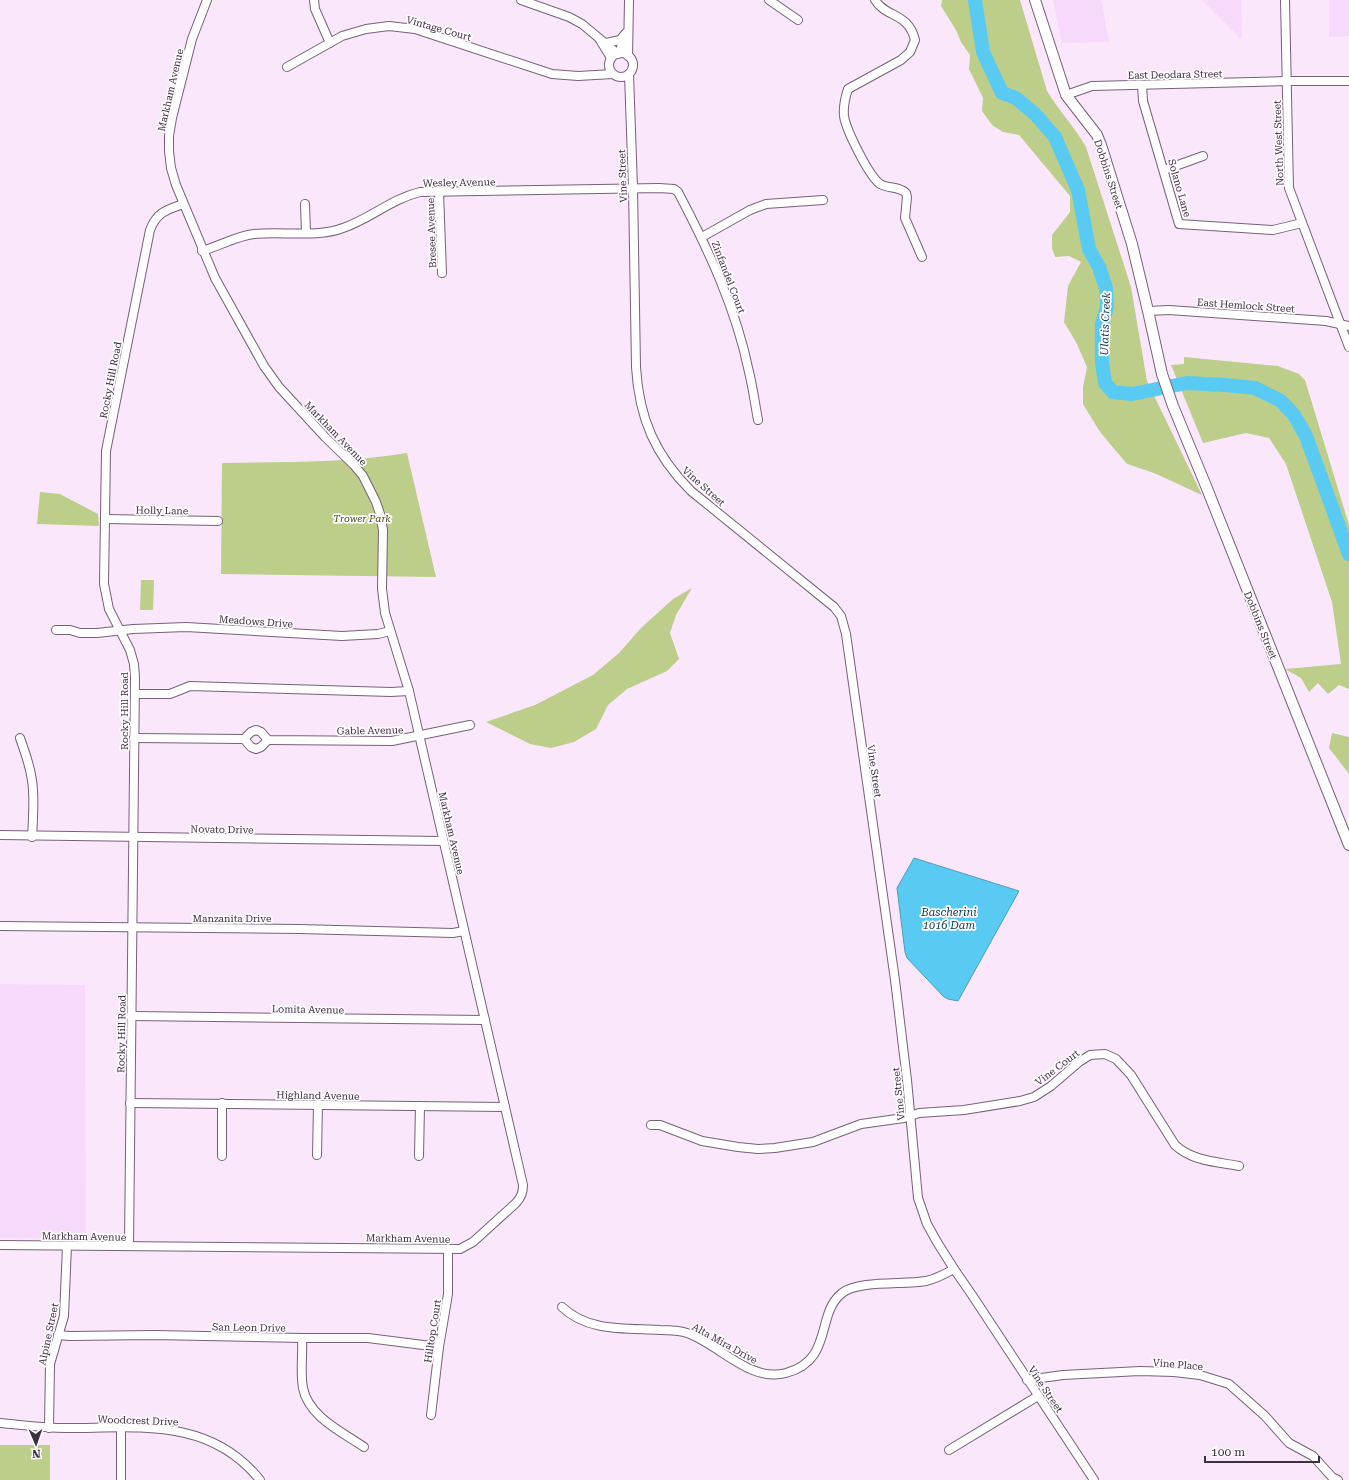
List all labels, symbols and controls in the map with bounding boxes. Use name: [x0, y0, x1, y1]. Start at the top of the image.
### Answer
street label: Vintage Court: [405, 14, 473, 43]
street label: Markham Avenue: [156, 47, 185, 132]
street label: East Deodara Street: [1128, 68, 1223, 81]
street label: North West Street: [1271, 100, 1285, 186]
street label: Dobbins Street: [1092, 138, 1125, 211]
street label: Vine Street: [616, 149, 629, 203]
street label: Solano Lane: [1166, 158, 1193, 219]
street label: Wesley Avenue: [423, 176, 496, 189]
street label: Bresee Avenue: [425, 197, 438, 268]
street label: Zinfandel Court: [710, 239, 747, 315]
water label: Ulatis Creek: [1098, 292, 1113, 356]
street label: East Hemlock Street: [1197, 297, 1295, 314]
street label: Rocky Hill Road: [98, 340, 123, 419]
street label: Markham Avenue: [302, 399, 369, 468]
street label: Vine Street: [680, 464, 727, 508]
street label: Holly Lane: [136, 505, 189, 516]
park label: Trower Park: [333, 513, 391, 524]
street label: Dobbins Street: [1242, 590, 1279, 661]
street label: Meadows Drive: [219, 613, 294, 630]
street label: Rocky Hill Road: [119, 671, 130, 750]
street label: Gable Avenue: [337, 724, 404, 737]
street label: Vine Street: [865, 744, 884, 799]
street label: Markham Avenue: [437, 791, 466, 876]
street label: Novato Drive: [190, 823, 254, 836]
water label: Bascherini 1016 Dam: [920, 906, 977, 932]
street label: Manzanita Drive: [193, 913, 272, 924]
street label: Rocky Hill Road: [115, 994, 128, 1073]
street label: Lomita Avenue: [272, 1003, 345, 1016]
street label: Vine Court: [1033, 1047, 1082, 1088]
street label: Vine Street: [890, 1067, 907, 1121]
street label: Highland Avenue: [276, 1089, 360, 1102]
street label: Markham Avenue: [42, 1230, 127, 1243]
street label: Markham Avenue: [366, 1232, 451, 1245]
street label: Hilltop Court: [422, 1298, 443, 1364]
street label: Alpine Street: [37, 1302, 60, 1366]
street label: San Leon Drive: [212, 1321, 286, 1334]
street label: Alta Mira Drive: [690, 1321, 760, 1366]
street label: Vine Place: [1152, 1357, 1204, 1372]
street label: Vine Street: [1026, 1364, 1065, 1415]
street label: Woodcrest Drive: [97, 1414, 179, 1427]
north arrow: [16, 1424, 56, 1464]
scale bar: [1205, 1438, 1319, 1464]
text: 100 m: [1211, 1445, 1245, 1459]
text: N: [31, 1447, 41, 1460]

